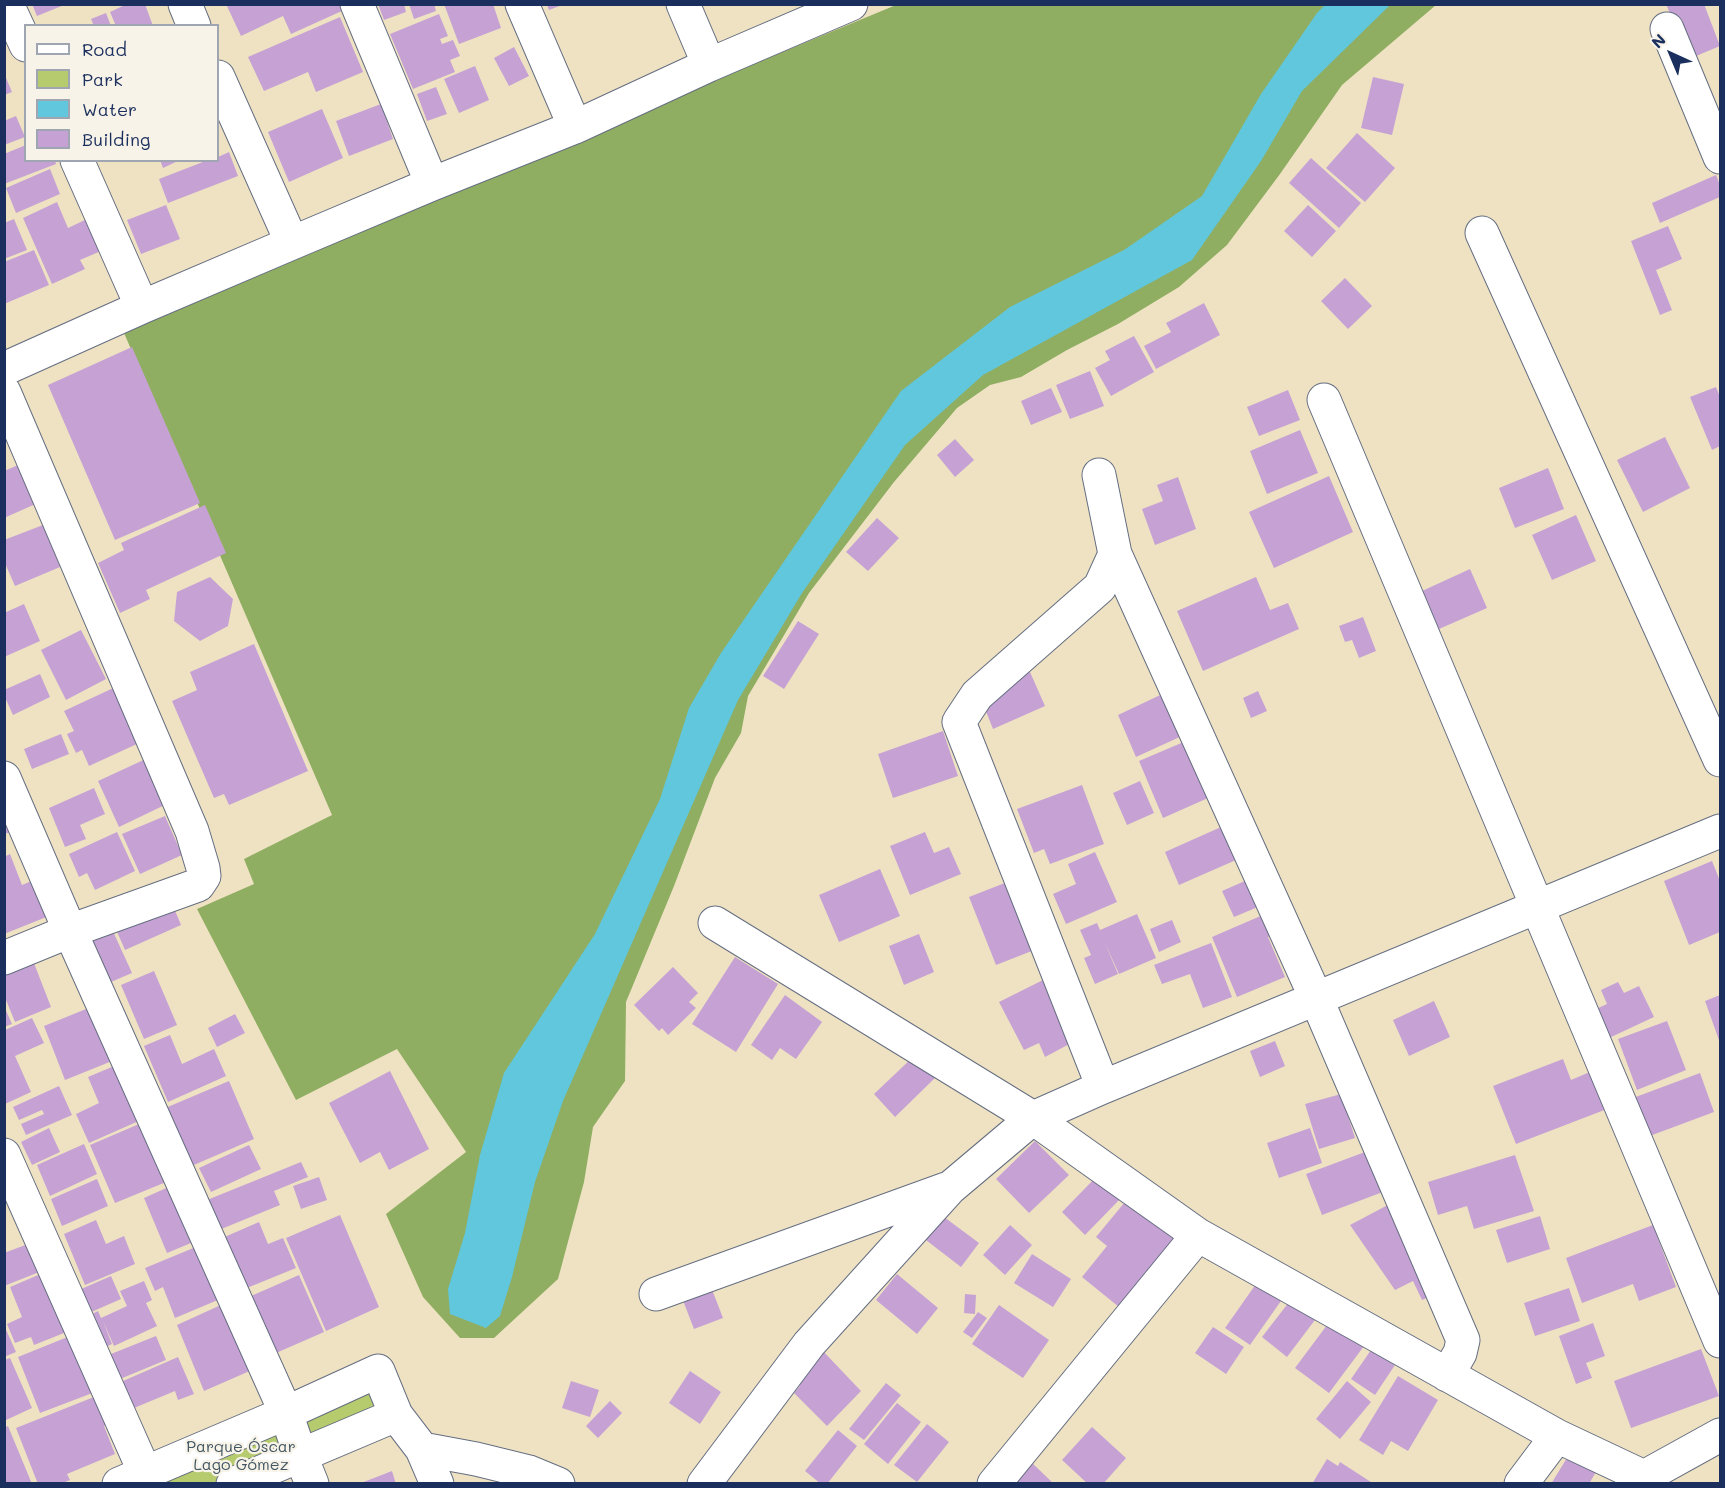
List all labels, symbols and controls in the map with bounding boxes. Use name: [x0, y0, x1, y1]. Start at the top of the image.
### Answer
legend: [24, 24, 219, 162]
north arrow: [1641, 24, 1701, 84]
text: N: [1646, 29, 1670, 52]
text: Road: [82, 37, 127, 61]
text: Park: [82, 67, 123, 91]
text: Water: [82, 97, 137, 121]
text: Building: [82, 127, 150, 151]
park label: Parque Óscar Lago Gómez: [186, 1437, 296, 1475]

